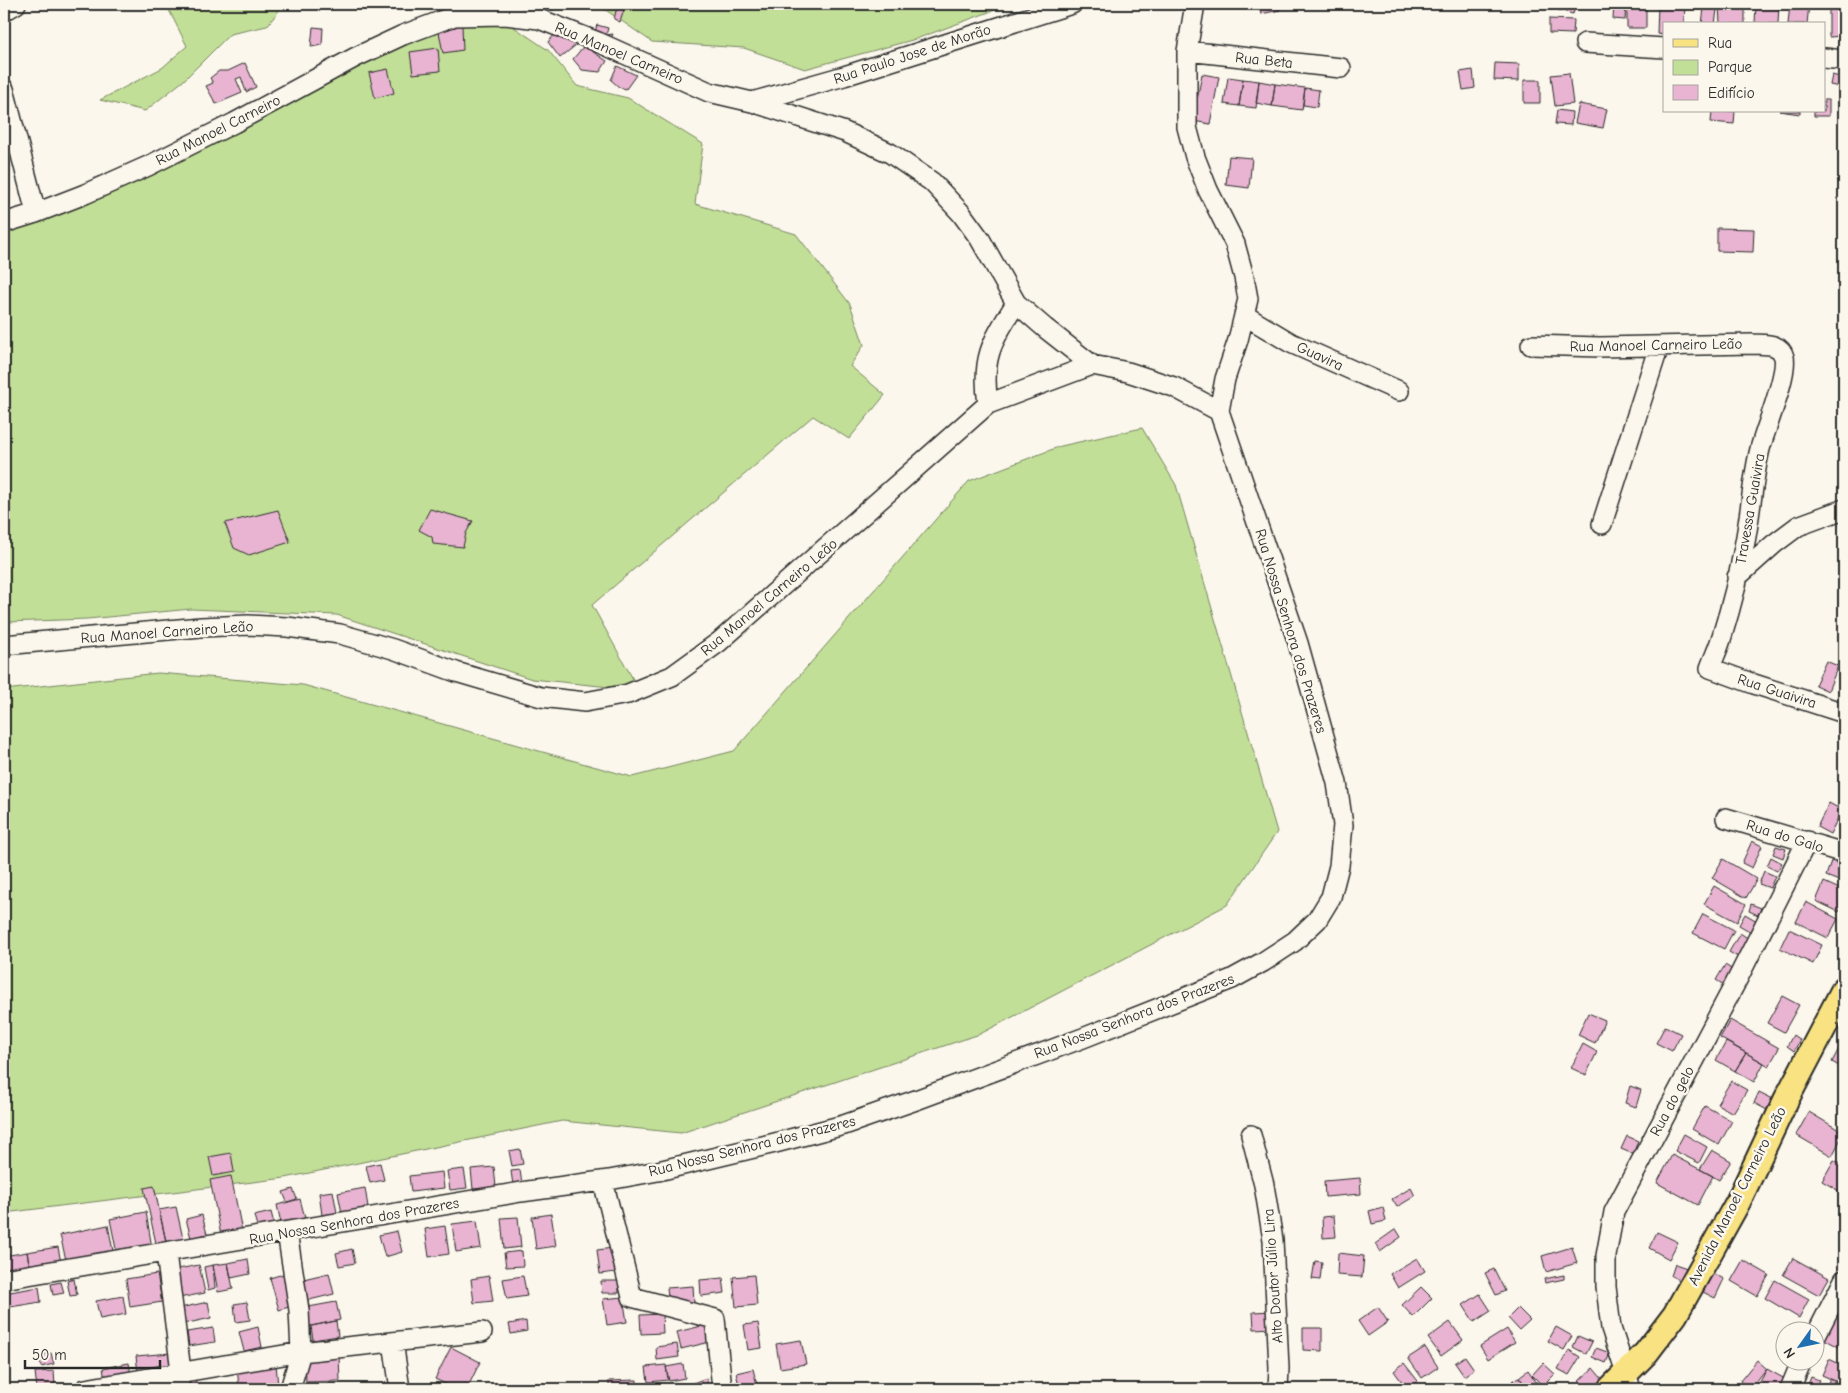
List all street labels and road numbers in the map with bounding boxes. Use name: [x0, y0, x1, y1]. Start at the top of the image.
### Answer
street label: Rua Manoel Carneiro: [552, 18, 686, 88]
street label: Rua Paulo Jose de Morão: [831, 20, 993, 88]
street label: Rua Beta: [1234, 48, 1294, 72]
street label: Rua Manoel Carneiro: [153, 91, 283, 169]
street label: Rua Manoel Carneiro Leão: [1569, 334, 1743, 356]
street label: Guavira: [1294, 337, 1346, 375]
street label: Travessa Guaivira: [1731, 452, 1769, 566]
street label: Rua Nossa Senhora dos Prazeres: [1251, 527, 1331, 735]
street label: Rua Manoel Carneiro Leão: [697, 534, 841, 659]
street label: Rua Manoel Carneiro Leão: [80, 617, 254, 647]
street label: Rua Guaivira: [1735, 670, 1819, 712]
street label: Rua do Galo: [1744, 816, 1826, 856]
street label: Rua Nossa Senhora dos Prazeres: [1032, 969, 1236, 1063]
street label: Rua do gelo: [1646, 1063, 1698, 1139]
street label: Avenida Manoel Carneiro Leão: [1684, 1104, 1790, 1288]
street label: Rua Nossa Senhora dos Prazeres: [647, 1112, 857, 1180]
street label: Rua Nossa Senhora dos Prazeres: [248, 1194, 460, 1248]
street label: Alto Doutor Júlio Lira: [1259, 1208, 1287, 1344]

